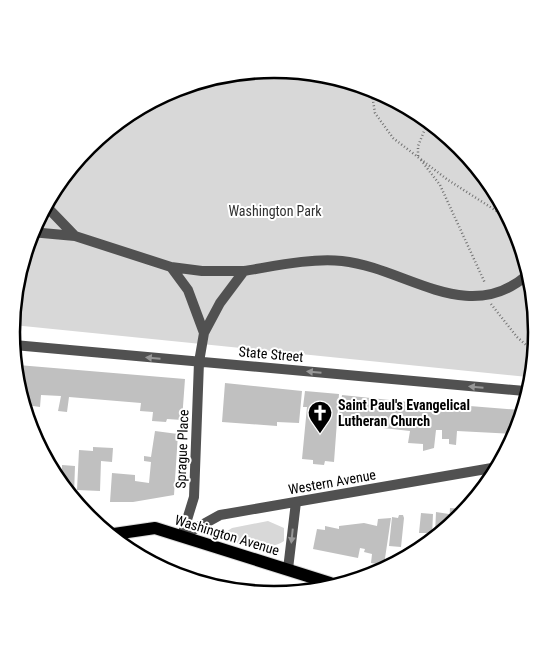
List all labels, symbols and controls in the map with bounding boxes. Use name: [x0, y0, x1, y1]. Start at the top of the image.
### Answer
park label: Washington Park: [228, 203, 322, 219]
street label: State Street: [238, 343, 304, 365]
one-way arrow: [144, 353, 160, 361]
one-way arrow: [306, 368, 322, 376]
one-way arrow: [468, 382, 484, 390]
place label: Saint Paul's Evangelical Lutheran Church: [338, 397, 470, 429]
church icon: Saint Paul's Evangelical Lutheran Church: [307, 400, 333, 434]
street label: Sprague Place: [173, 409, 191, 489]
street label: Western Avenue: [287, 466, 377, 498]
street label: Washington Avenue: [173, 511, 282, 559]
one-way arrow: [288, 528, 296, 544]

